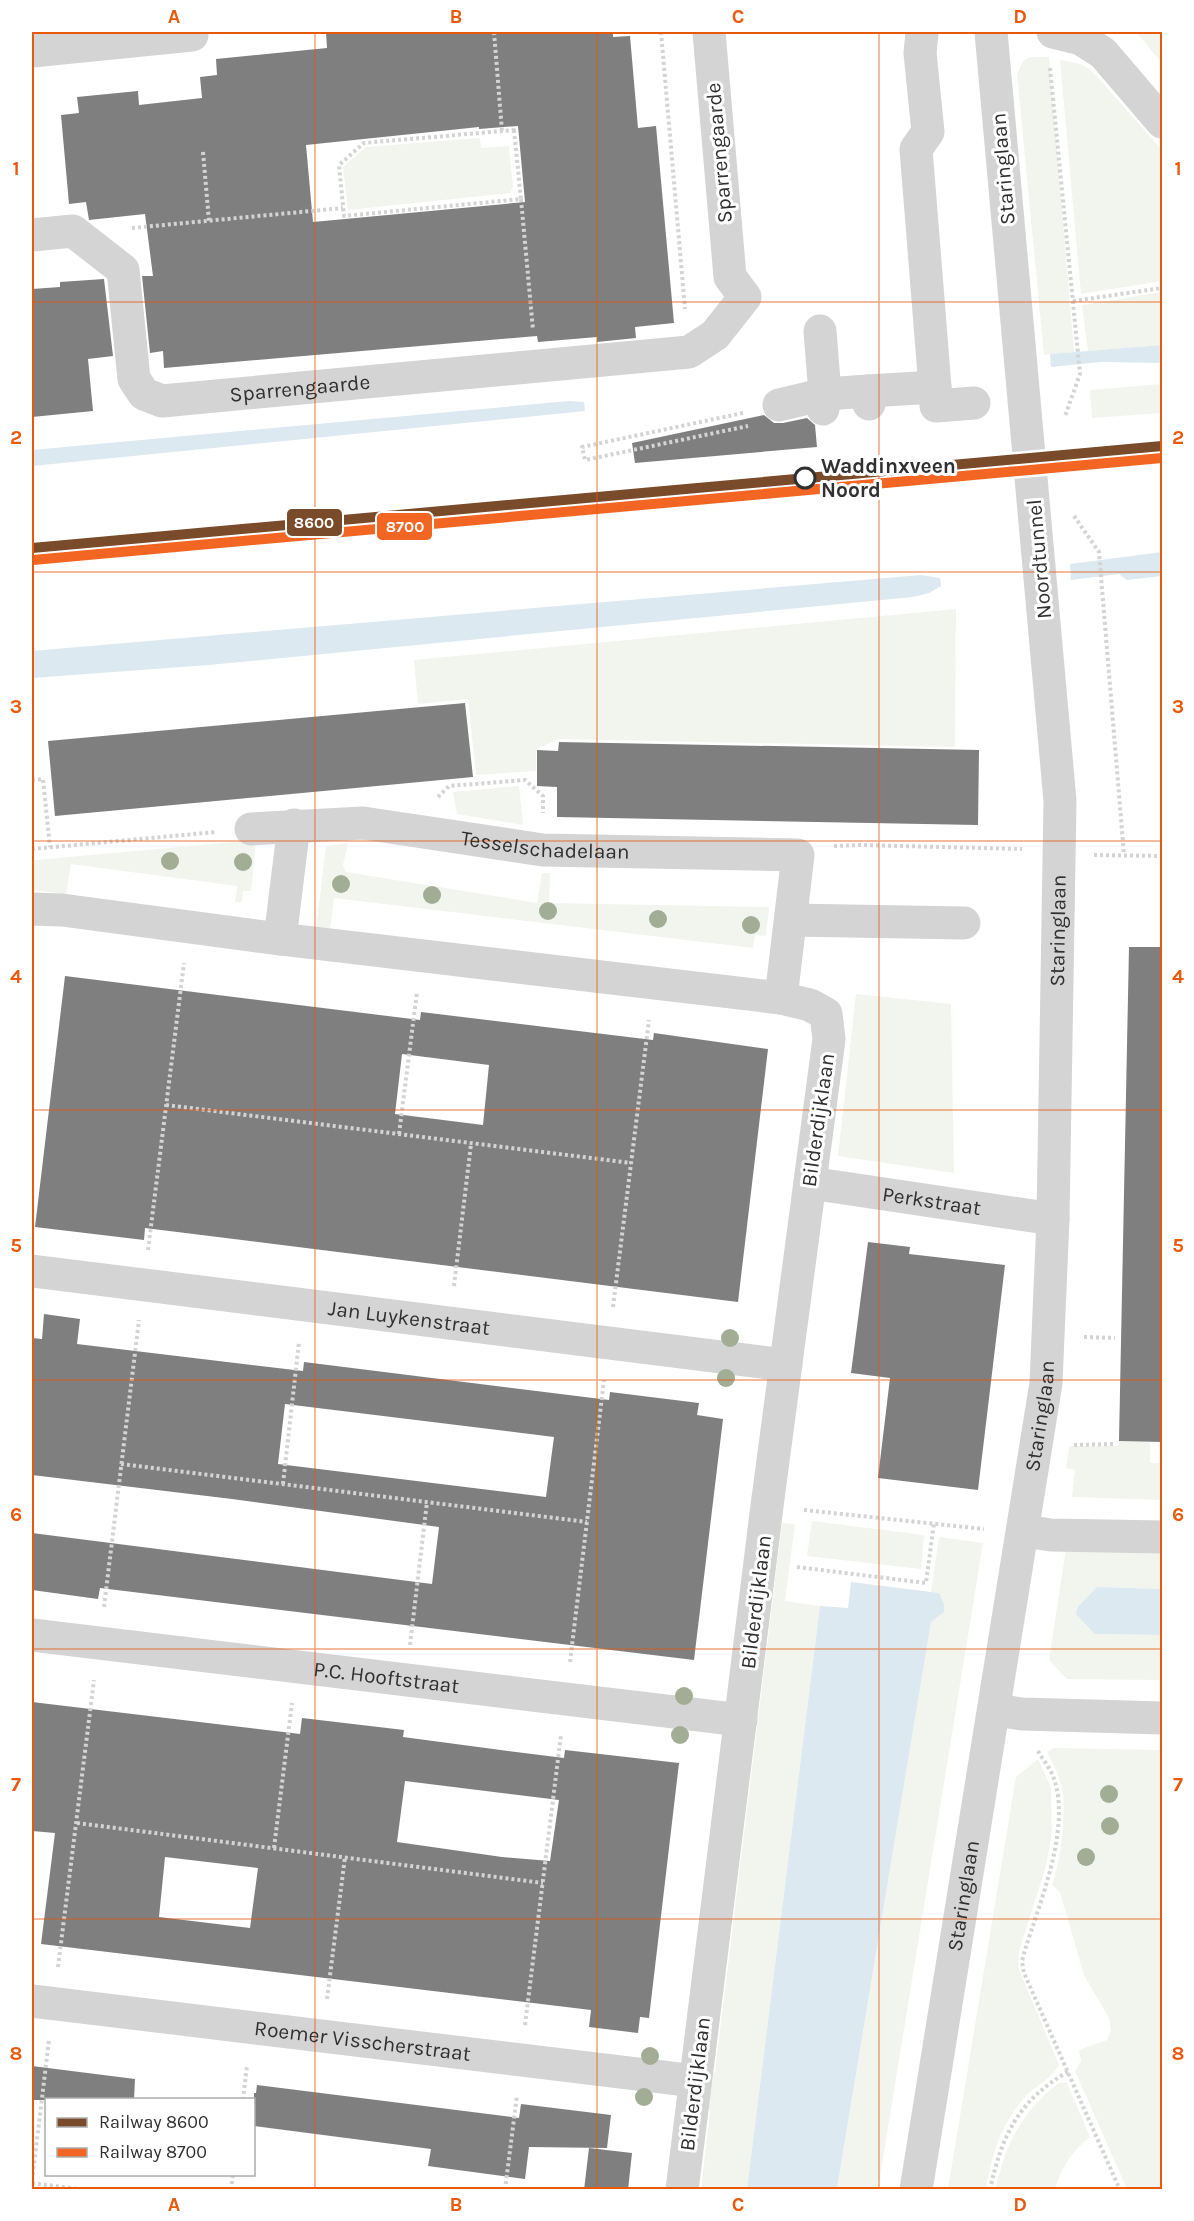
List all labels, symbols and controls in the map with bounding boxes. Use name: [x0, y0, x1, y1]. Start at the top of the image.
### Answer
text: A: [168, 5, 181, 28]
text: B: [450, 5, 462, 28]
text: C: [732, 5, 744, 28]
text: D: [1013, 5, 1027, 28]
street label: Sparrengaarde: [701, 82, 737, 224]
street label: Staringlaan: [986, 112, 1020, 226]
text: 1: [12, 157, 20, 180]
text: 1: [1174, 157, 1182, 180]
street label: Sparrengaarde: [229, 370, 371, 407]
text: 2: [10, 426, 22, 449]
text: 2: [1172, 426, 1184, 449]
place label: Waddinxveen Noord: [821, 454, 956, 502]
marker: Waddinxveen Noord: [794, 467, 816, 489]
street label: Noordtunnel: [1022, 498, 1056, 620]
line badge: 8600: [286, 508, 343, 537]
line badge: 8700: [376, 512, 433, 541]
text: 8600: [294, 513, 334, 532]
text: 8700: [386, 517, 424, 536]
text: 3: [10, 695, 22, 718]
text: 3: [1172, 695, 1184, 718]
street label: Tesselschadelaan: [459, 826, 630, 864]
street label: Staringlaan: [1045, 874, 1071, 987]
text: 4: [10, 965, 22, 988]
text: 4: [1172, 965, 1184, 988]
street label: Bilderdijklaan: [797, 1052, 839, 1188]
street label: Perkstraat: [881, 1182, 983, 1220]
text: 5: [10, 1234, 22, 1257]
text: 5: [1172, 1234, 1184, 1257]
street label: Jan Luykenstraat: [327, 1296, 492, 1340]
street label: Staringlaan: [1020, 1360, 1059, 1473]
text: 6: [10, 1503, 22, 1526]
text: 6: [1172, 1503, 1184, 1526]
street label: Bilderdijklaan: [736, 1534, 776, 1670]
street label: P.C. Hooftstraat: [312, 1657, 461, 1698]
text: 7: [11, 1773, 21, 1796]
text: 7: [1173, 1773, 1183, 1796]
street label: Staringlaan: [943, 1838, 984, 1953]
street label: Roemer Visscherstraat: [253, 2016, 472, 2066]
street label: Bilderdijklaan: [675, 2016, 715, 2152]
text: 8: [10, 2042, 22, 2065]
text: 8: [1172, 2042, 1184, 2065]
legend: [45, 2098, 255, 2176]
text: Railway 8600: [99, 2111, 209, 2133]
text: Railway 8700: [99, 2141, 207, 2163]
text: A: [168, 2193, 181, 2216]
text: B: [450, 2193, 462, 2216]
text: C: [732, 2193, 744, 2216]
text: D: [1013, 2193, 1027, 2216]

